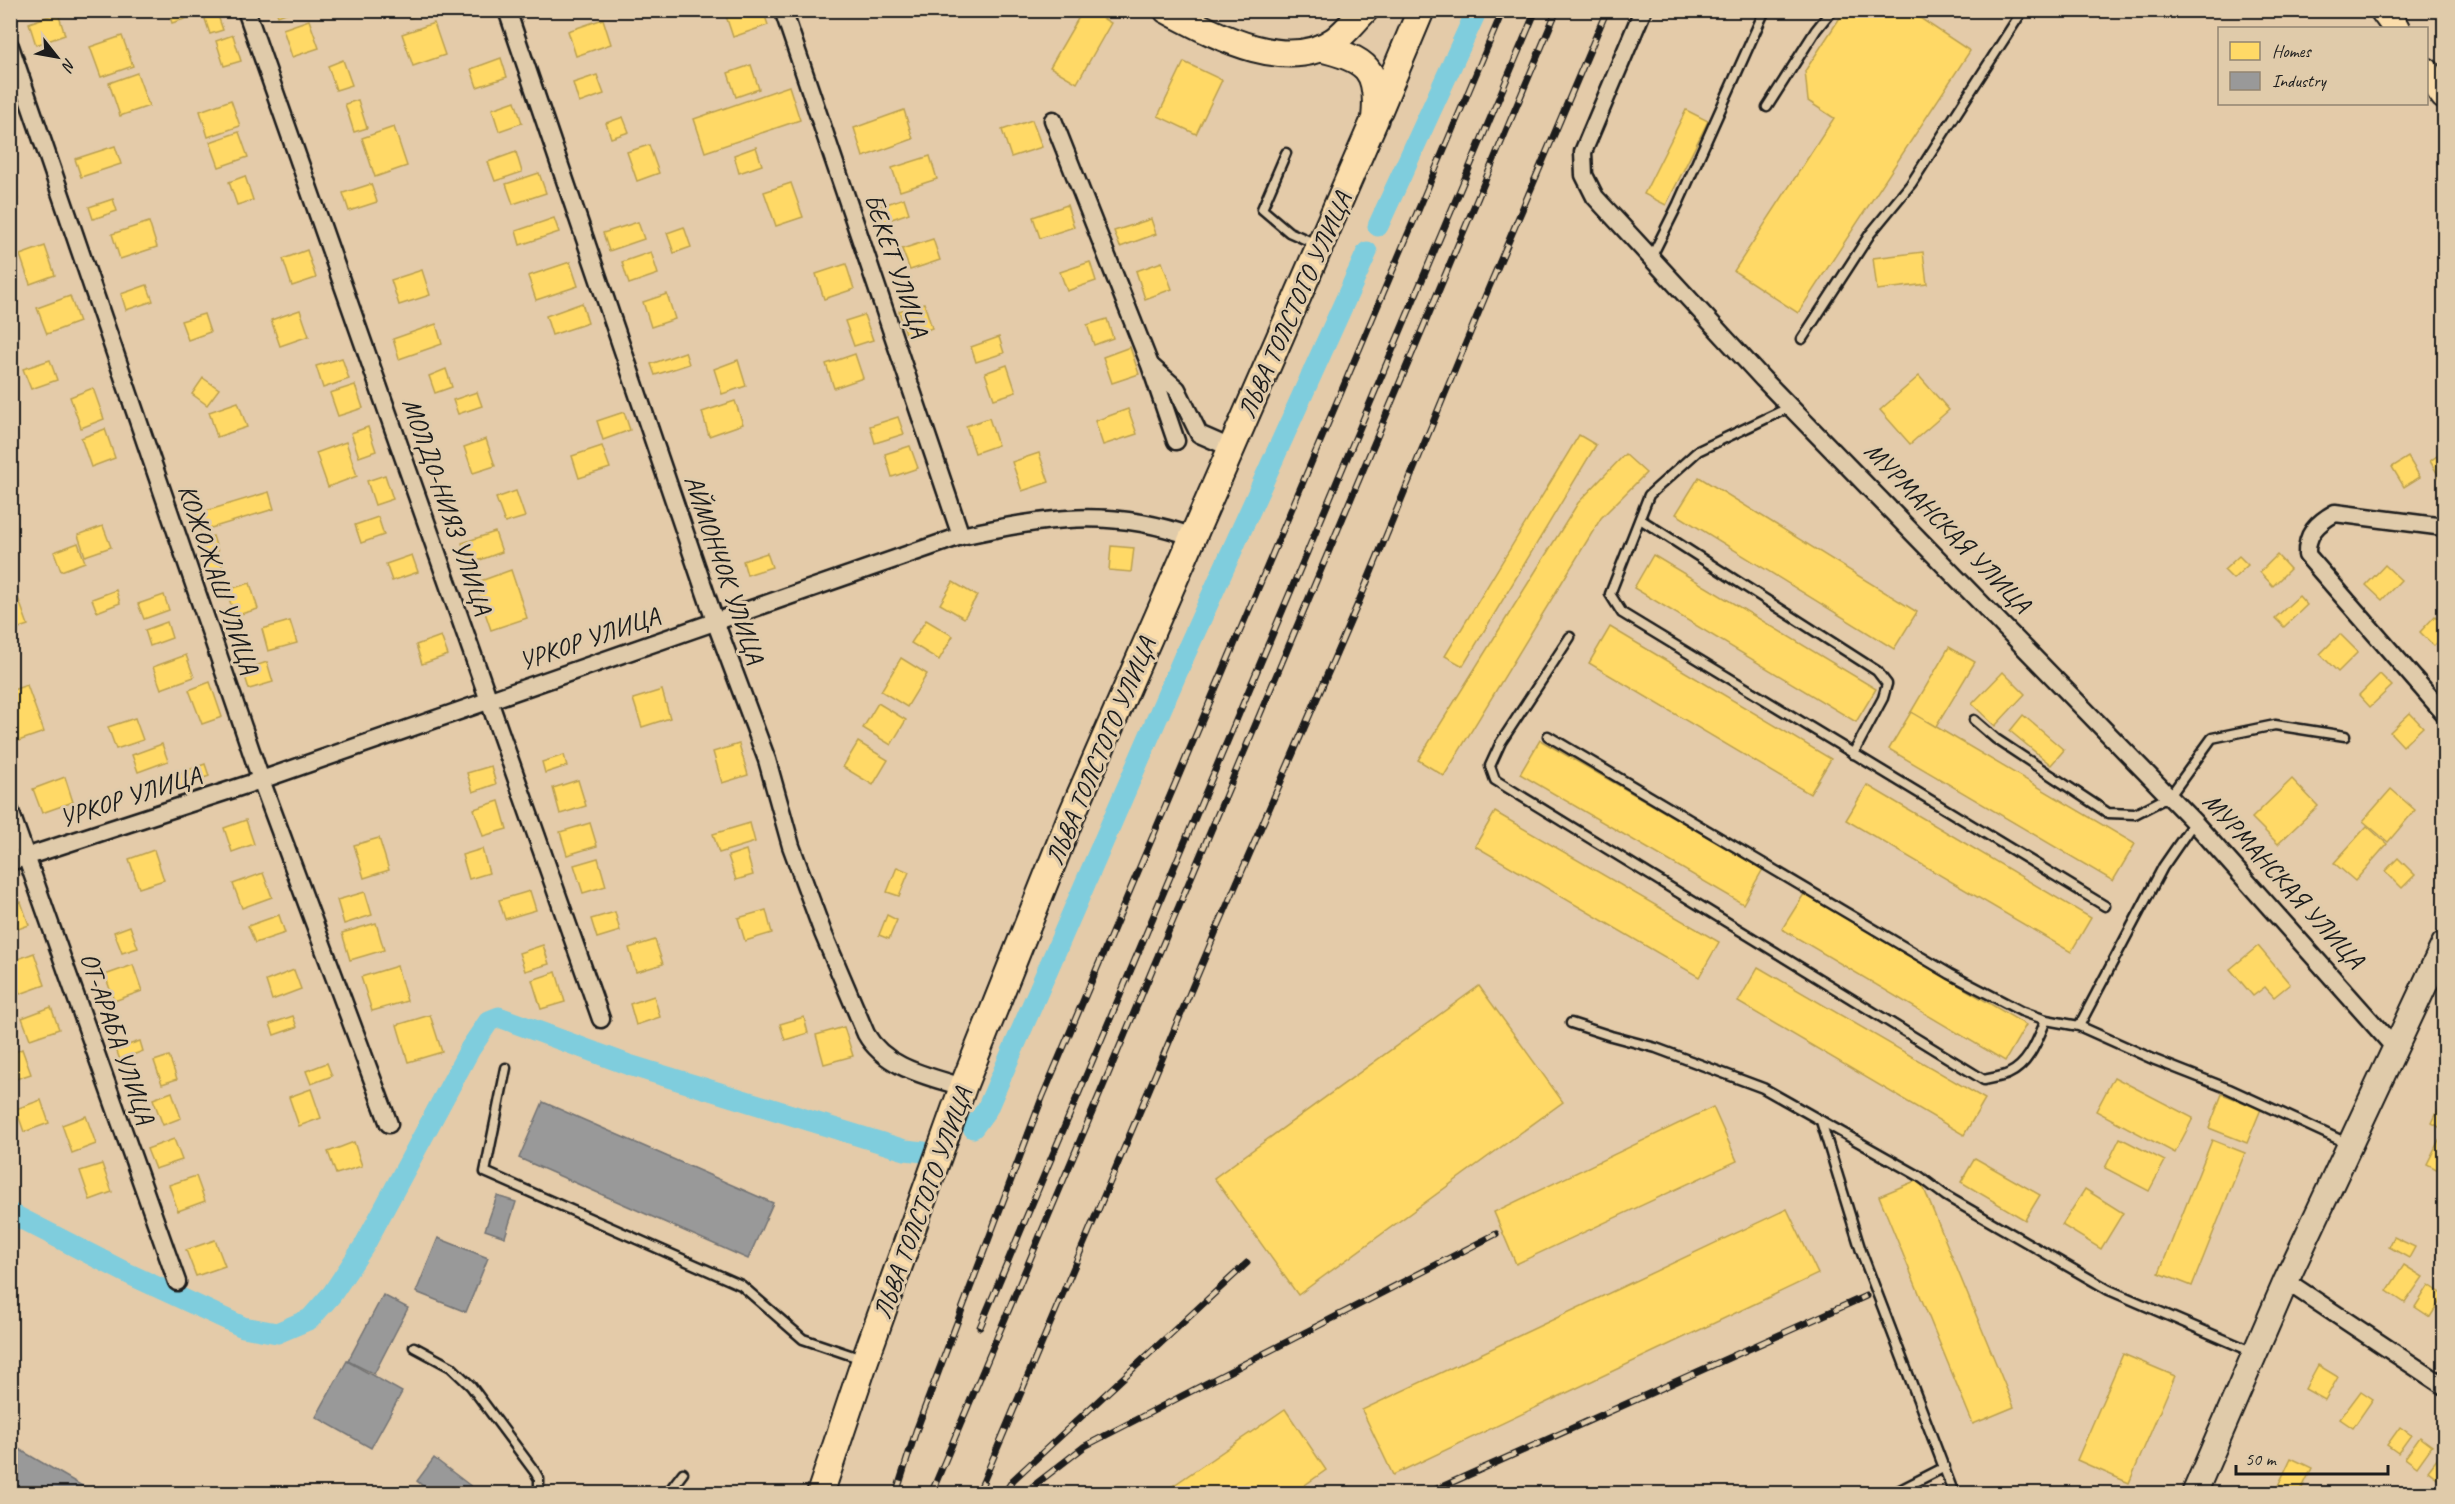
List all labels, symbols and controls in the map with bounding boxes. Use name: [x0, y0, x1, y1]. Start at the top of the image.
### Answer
north arrow: [27, 27, 87, 87]
legend: [2218, 27, 2428, 105]
text: Homes: [2272, 40, 2312, 62]
text: N: [56, 55, 80, 76]
text: Industry: [2272, 70, 2327, 92]
street label: ЛЬВА ТОЛСТОГО УЛИЦА: [1230, 185, 1360, 423]
street label: БЕКЕТ УЛИЦА: [857, 189, 937, 342]
street label: МОЛДО-НИЯЗ УЛИЦА: [395, 394, 500, 620]
street label: МУРМАНСКАЯ УЛИЦА: [1857, 435, 2039, 621]
street label: АЙМОНЧОК УЛИЦА: [677, 471, 773, 669]
street label: КОЖОЖАШ УЛИЦА: [171, 480, 267, 679]
street label: УРКОР УЛИЦА: [515, 599, 665, 678]
street label: ЛЬВА ТОЛСТОГО УЛИЦА: [1038, 631, 1164, 870]
street label: УРКОР УЛИЦА: [55, 758, 206, 835]
street label: МУРМАНСКАЯ УЛИЦА: [2196, 785, 2373, 977]
street label: ОТ-АРАБА УЛИЦА: [73, 948, 163, 1129]
street label: ЛЬВА ТОЛСТОГО УЛИЦА: [865, 1081, 980, 1323]
scale bar: [2236, 1438, 2388, 1476]
text: 50 m: [2245, 1448, 2278, 1470]

